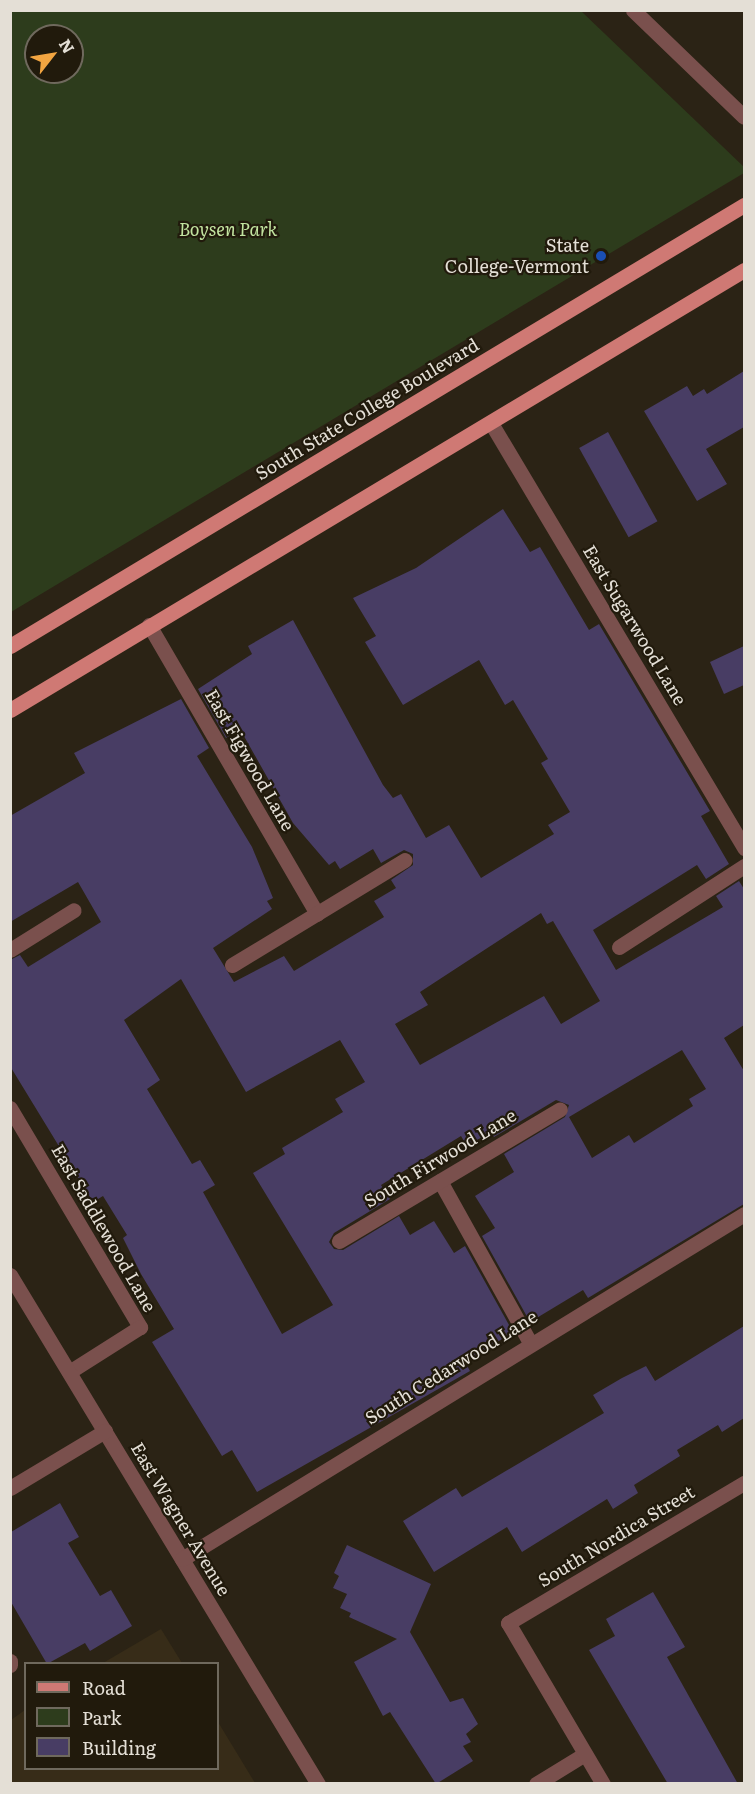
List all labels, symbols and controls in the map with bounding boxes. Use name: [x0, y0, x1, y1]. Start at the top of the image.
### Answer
north arrow: [24, 24, 84, 84]
text: N: [54, 34, 81, 58]
park label: Boysen Park: [179, 218, 277, 240]
place label: State College-Vermont: [445, 235, 589, 278]
marker: State College-Vermont: [594, 249, 608, 263]
street label: South State College Boulevard: [252, 334, 482, 484]
street label: East Sugarwood Lane: [579, 541, 691, 709]
street label: East Figwood Lane: [201, 685, 299, 835]
street label: South Firwood Lane: [360, 1104, 520, 1212]
street label: East Saddlewood Lane: [47, 1140, 161, 1316]
street label: South Cedarwood Lane: [361, 1305, 541, 1429]
street label: East Wagner Avenue: [127, 1438, 235, 1600]
street label: South Nordica Street: [534, 1481, 698, 1591]
legend: [24, 1662, 219, 1770]
text: Road: [82, 1674, 126, 1701]
text: Park: [82, 1704, 121, 1731]
text: Building: [82, 1734, 156, 1761]

